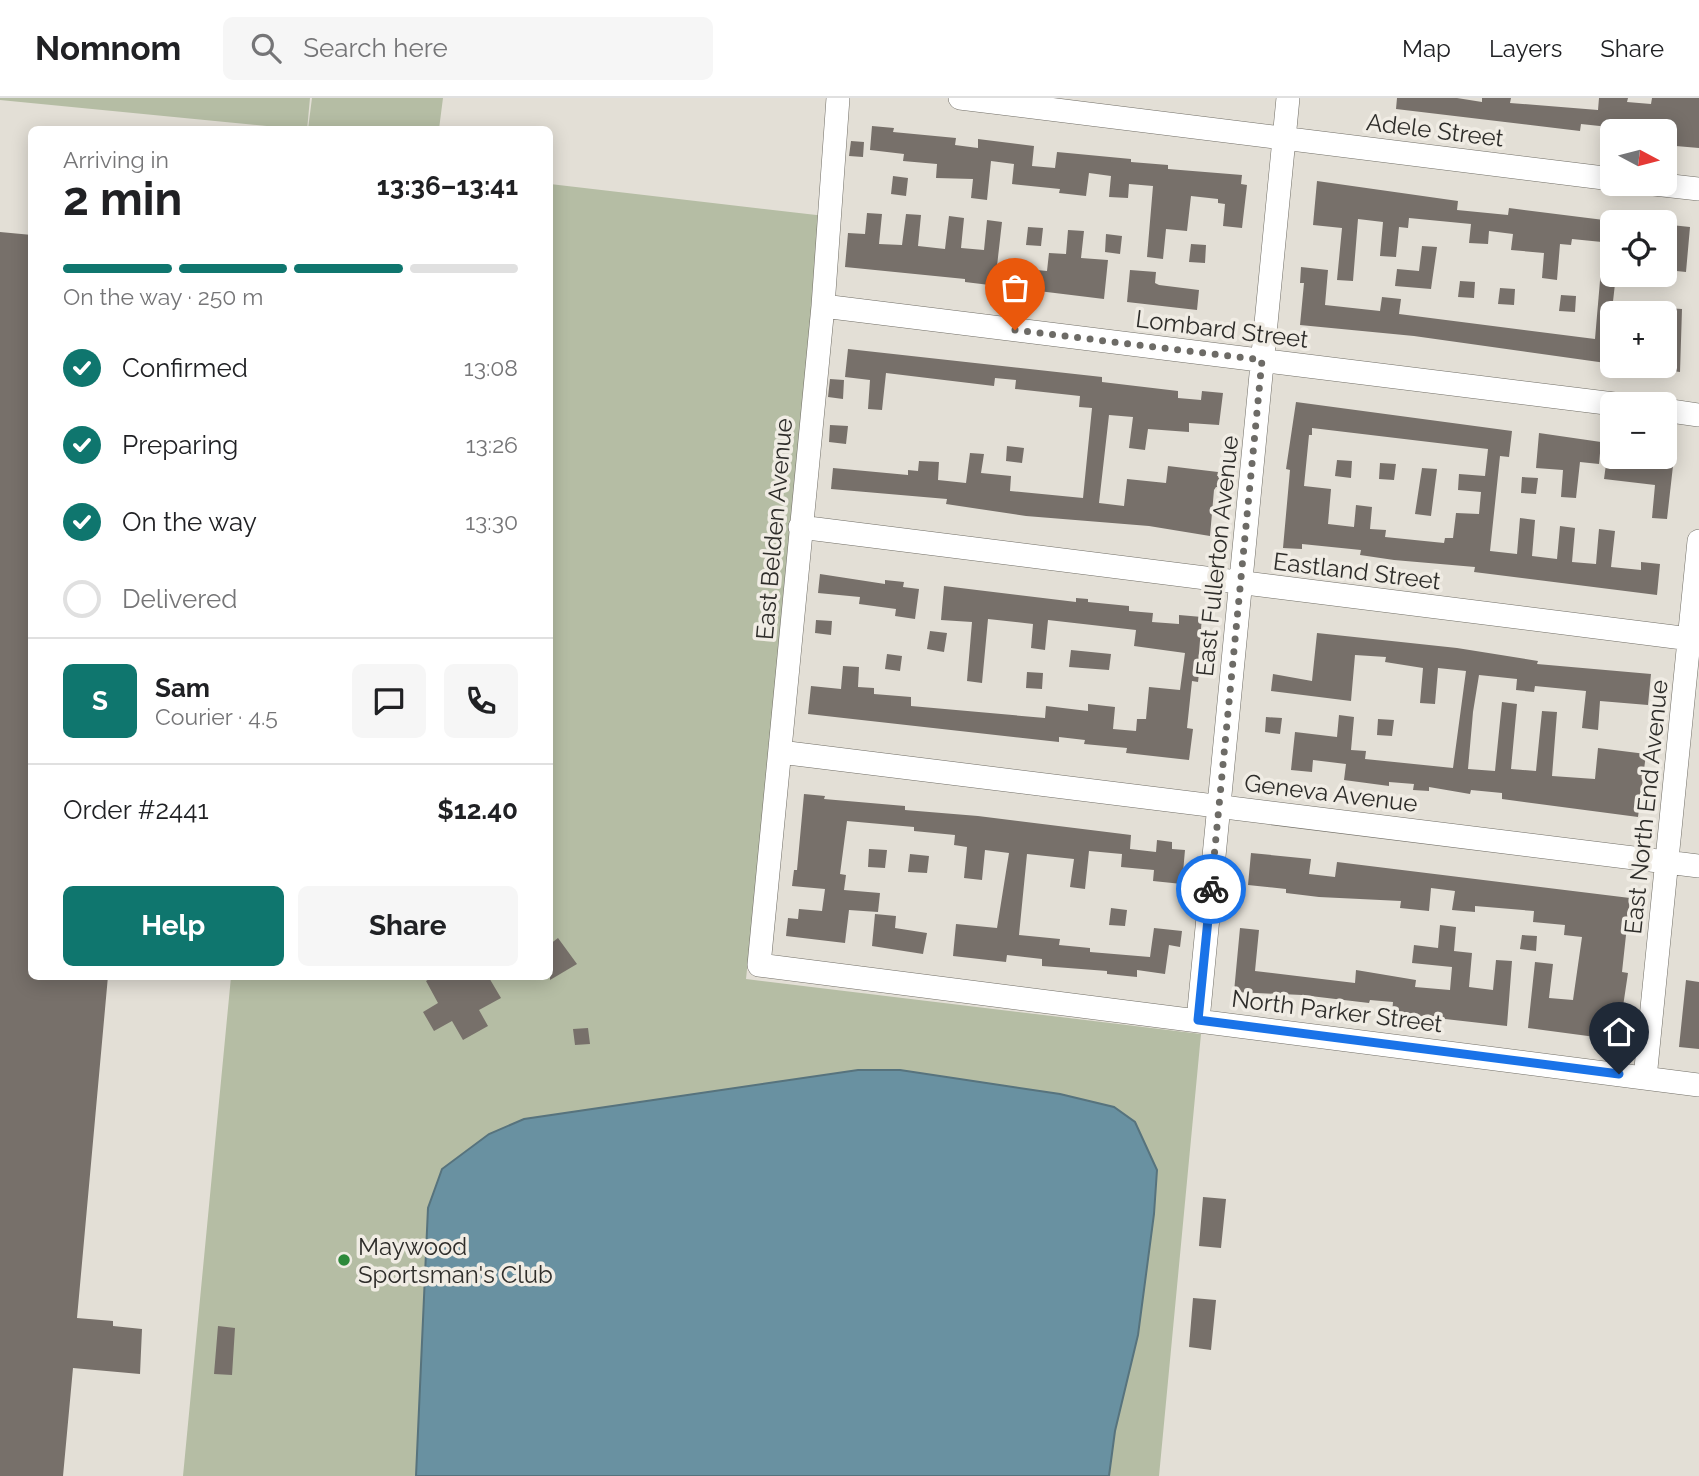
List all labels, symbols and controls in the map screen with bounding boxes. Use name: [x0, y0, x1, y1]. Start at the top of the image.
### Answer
search box: [223, 17, 713, 80]
text: Nomnom: [35, 29, 181, 68]
icon: search: [247, 29, 285, 67]
text: Search here: [303, 33, 448, 63]
text: Map: [1402, 34, 1451, 63]
text: Layers: [1489, 34, 1562, 63]
text: Share: [1600, 34, 1664, 63]
street label: Adele Street: [1365, 107, 1505, 153]
north arrow: [1600, 119, 1676, 196]
map controls: [1600, 119, 1677, 469]
text: Arriving in: [63, 146, 169, 173]
text: 13:36–13:41: [377, 171, 518, 201]
text: 2 min: [63, 172, 182, 226]
button: locate: [1600, 210, 1677, 287]
pin: [985, 258, 1045, 330]
icon: bag: [996, 269, 1034, 307]
text: On the way · 250 m: [63, 283, 263, 310]
button: +: [1600, 301, 1677, 378]
street label: Lombard Street: [1134, 304, 1310, 354]
icon: check: [63, 349, 101, 387]
text: Confirmed: [122, 353, 248, 383]
text: 13:08: [464, 354, 518, 381]
button: −: [1600, 392, 1677, 469]
street label: East Belden Avenue: [750, 417, 798, 641]
icon: check: [63, 426, 101, 464]
text: Preparing: [122, 430, 238, 460]
text: 13:26: [466, 431, 518, 458]
street label: East Fullerton Avenue: [1190, 434, 1244, 678]
icon: check: [63, 503, 101, 541]
text: On the way: [122, 507, 257, 537]
text: 13:30: [465, 508, 518, 535]
street label: Eastland Street: [1272, 546, 1442, 596]
text: Delivered: [122, 584, 237, 614]
button: chat: [352, 664, 426, 738]
button: phone: [444, 664, 518, 738]
text: Sam: [155, 673, 210, 703]
street label: East North End Avenue: [1618, 678, 1674, 936]
text: S: [92, 686, 108, 716]
text: Courier · 4.5: [155, 703, 278, 730]
street label: Geneva Avenue: [1243, 768, 1419, 818]
text: Order #2441: [63, 795, 209, 825]
text: $12.40: [437, 795, 518, 825]
courier: [1176, 854, 1246, 924]
icon: bike: [1192, 870, 1230, 908]
button: Help: [63, 886, 284, 966]
button: Share: [298, 886, 518, 966]
street label: North Parker Street: [1230, 984, 1444, 1038]
pin: [1589, 1002, 1649, 1074]
icon: home: [1600, 1013, 1638, 1051]
place label: Maywood Sportsman's Club: [358, 1232, 553, 1289]
marker: Maywood Sportsman's Club: [336, 1252, 352, 1268]

